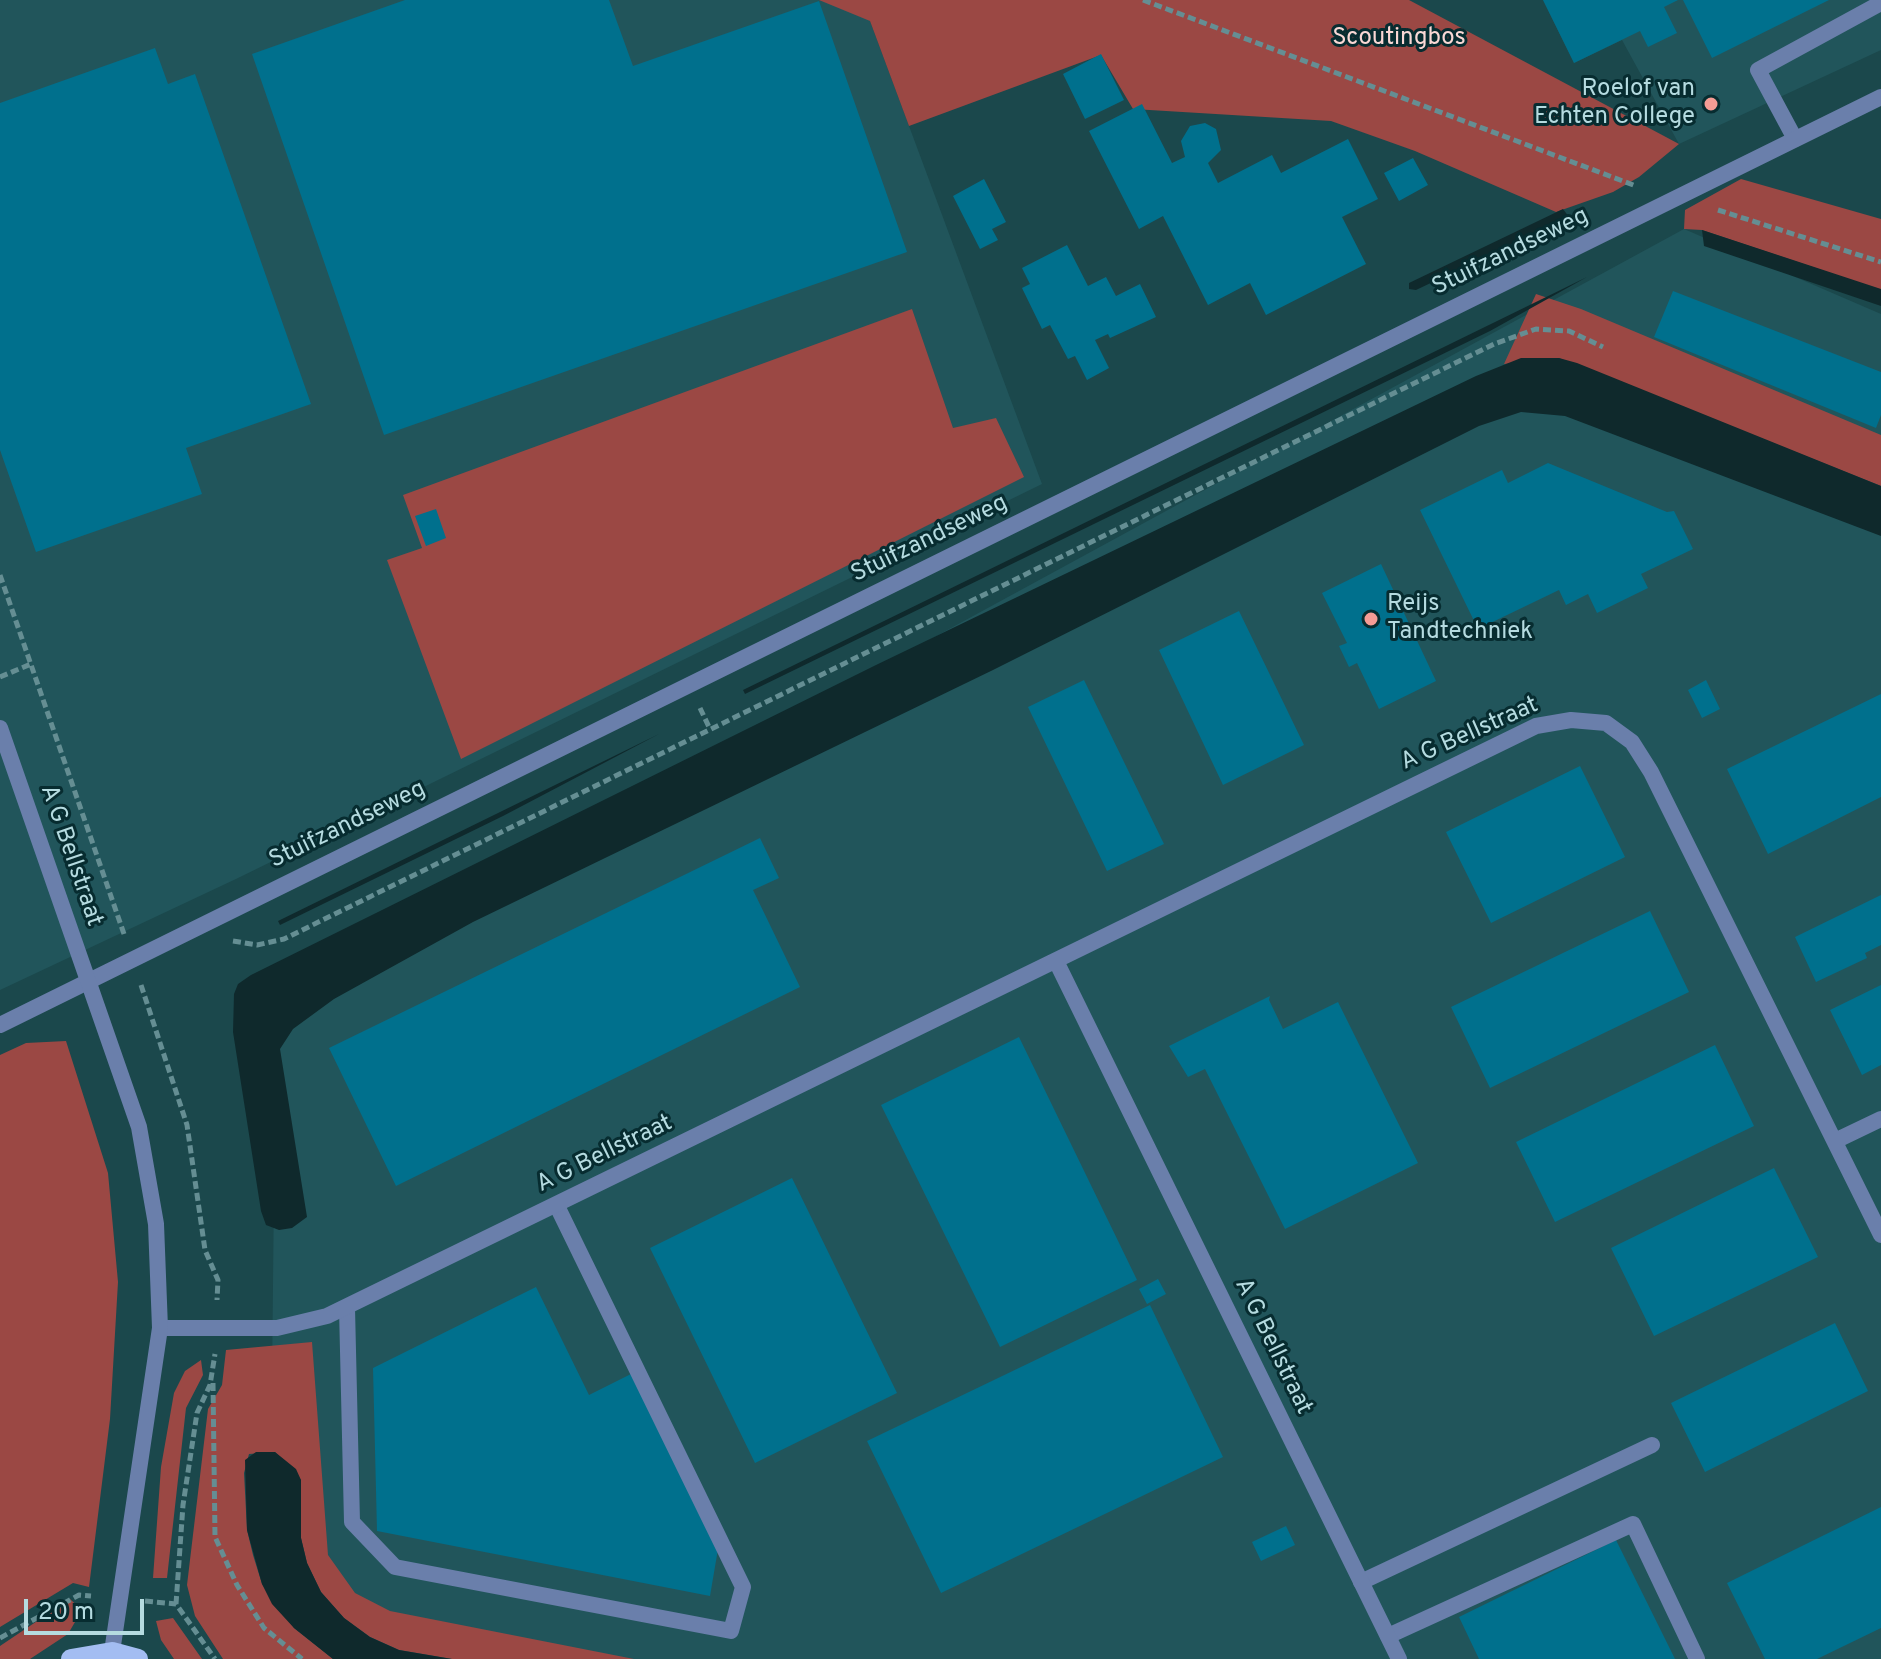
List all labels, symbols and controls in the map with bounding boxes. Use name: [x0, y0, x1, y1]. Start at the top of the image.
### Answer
park label: Scoutingbos: [1332, 25, 1466, 53]
place label: Roelof van Echten College: [1534, 76, 1695, 132]
marker: Roelof van Echten College: [1702, 95, 1720, 113]
street label: Stuifzandseweg: [1428, 203, 1594, 303]
street label: Stuifzandseweg: [847, 490, 1013, 590]
place label: Reijs Tandtechniek: [1387, 591, 1533, 647]
marker: Reijs Tandtechniek: [1362, 610, 1380, 628]
street label: A G Bellstraat: [1397, 692, 1543, 778]
street label: Stuifzandseweg: [265, 776, 431, 876]
street label: A G Bellstraat: [32, 782, 108, 930]
street label: A G Bellstraat: [532, 1110, 678, 1200]
street label: A G Bellstraat: [1227, 1274, 1317, 1420]
scale bar: [28, 1583, 148, 1633]
text: 20 m: [38, 1598, 94, 1628]

